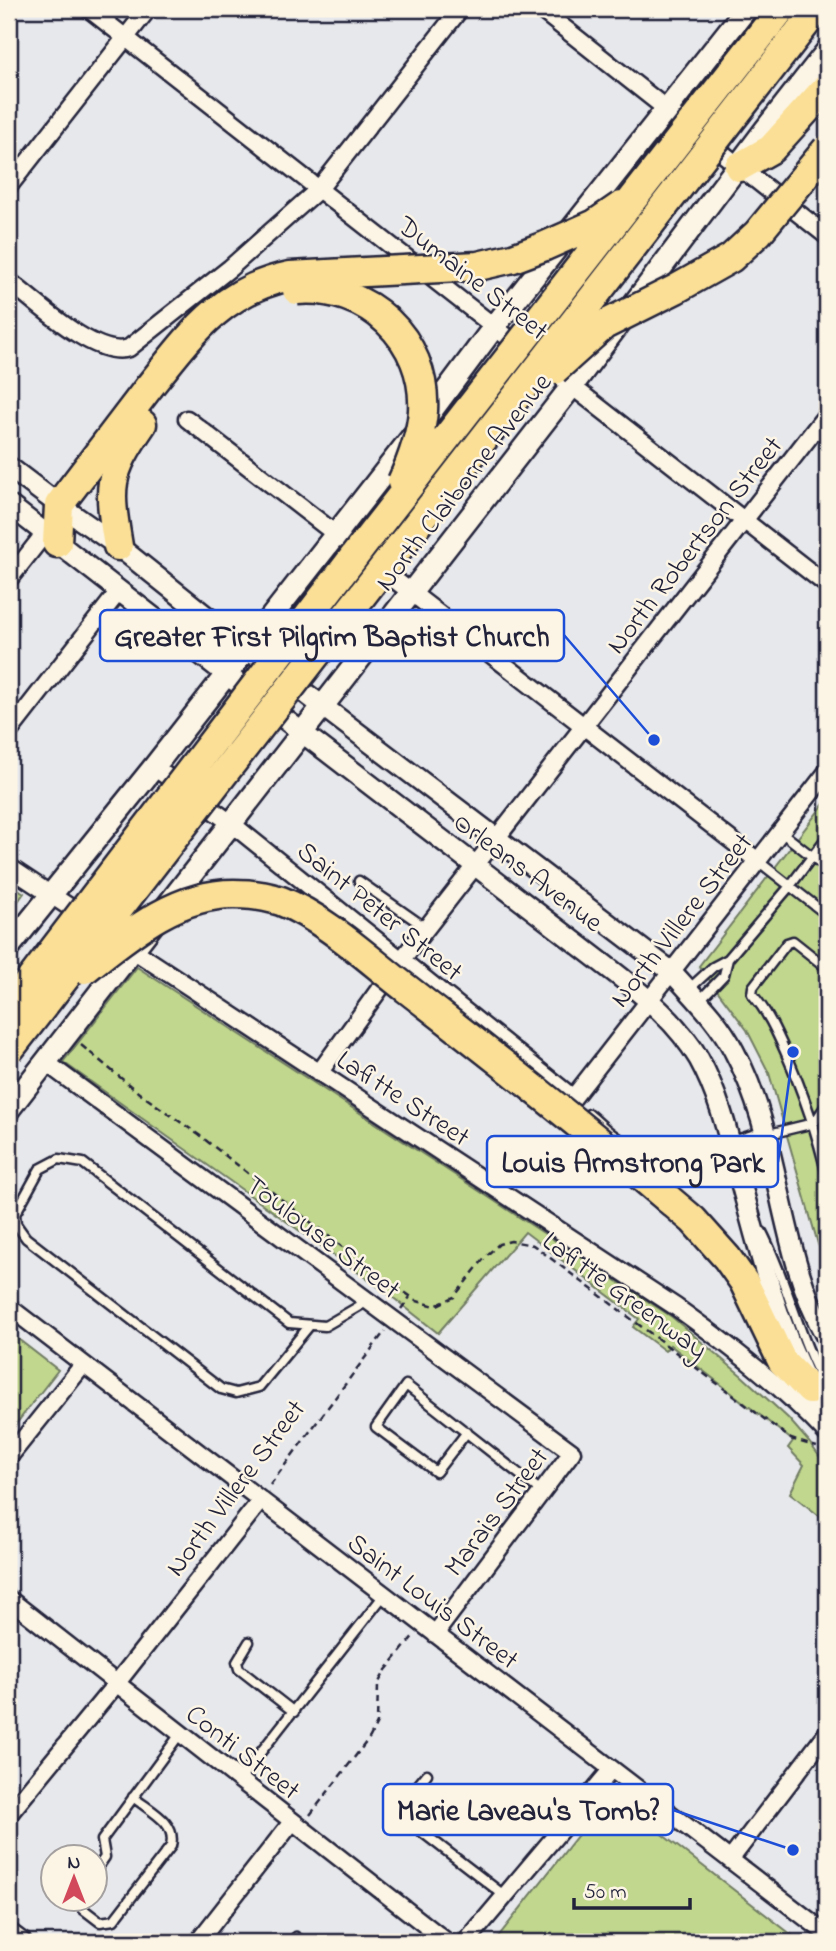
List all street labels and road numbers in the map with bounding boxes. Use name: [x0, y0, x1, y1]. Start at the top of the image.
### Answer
street label: Dumaine Street: [387, 207, 556, 352]
street label: North Claiborne Avenue: [366, 365, 563, 601]
street label: North Robertson Street: [598, 428, 794, 664]
street label: Orleans Avenue: [443, 804, 611, 944]
street label: North Villere Street: [601, 825, 764, 1017]
street label: Saint Peter Street: [287, 833, 471, 993]
street label: Lafitte Street: [327, 1041, 477, 1159]
street label: Toulouse Street: [236, 1167, 408, 1311]
street label: Lafitte Greenway: [533, 1223, 715, 1371]
street label: North Villere Street: [157, 1392, 317, 1586]
street label: Marais Street: [435, 1440, 560, 1586]
street label: Saint Louis Street: [337, 1524, 527, 1681]
street label: Conti Street: [176, 1696, 308, 1812]

